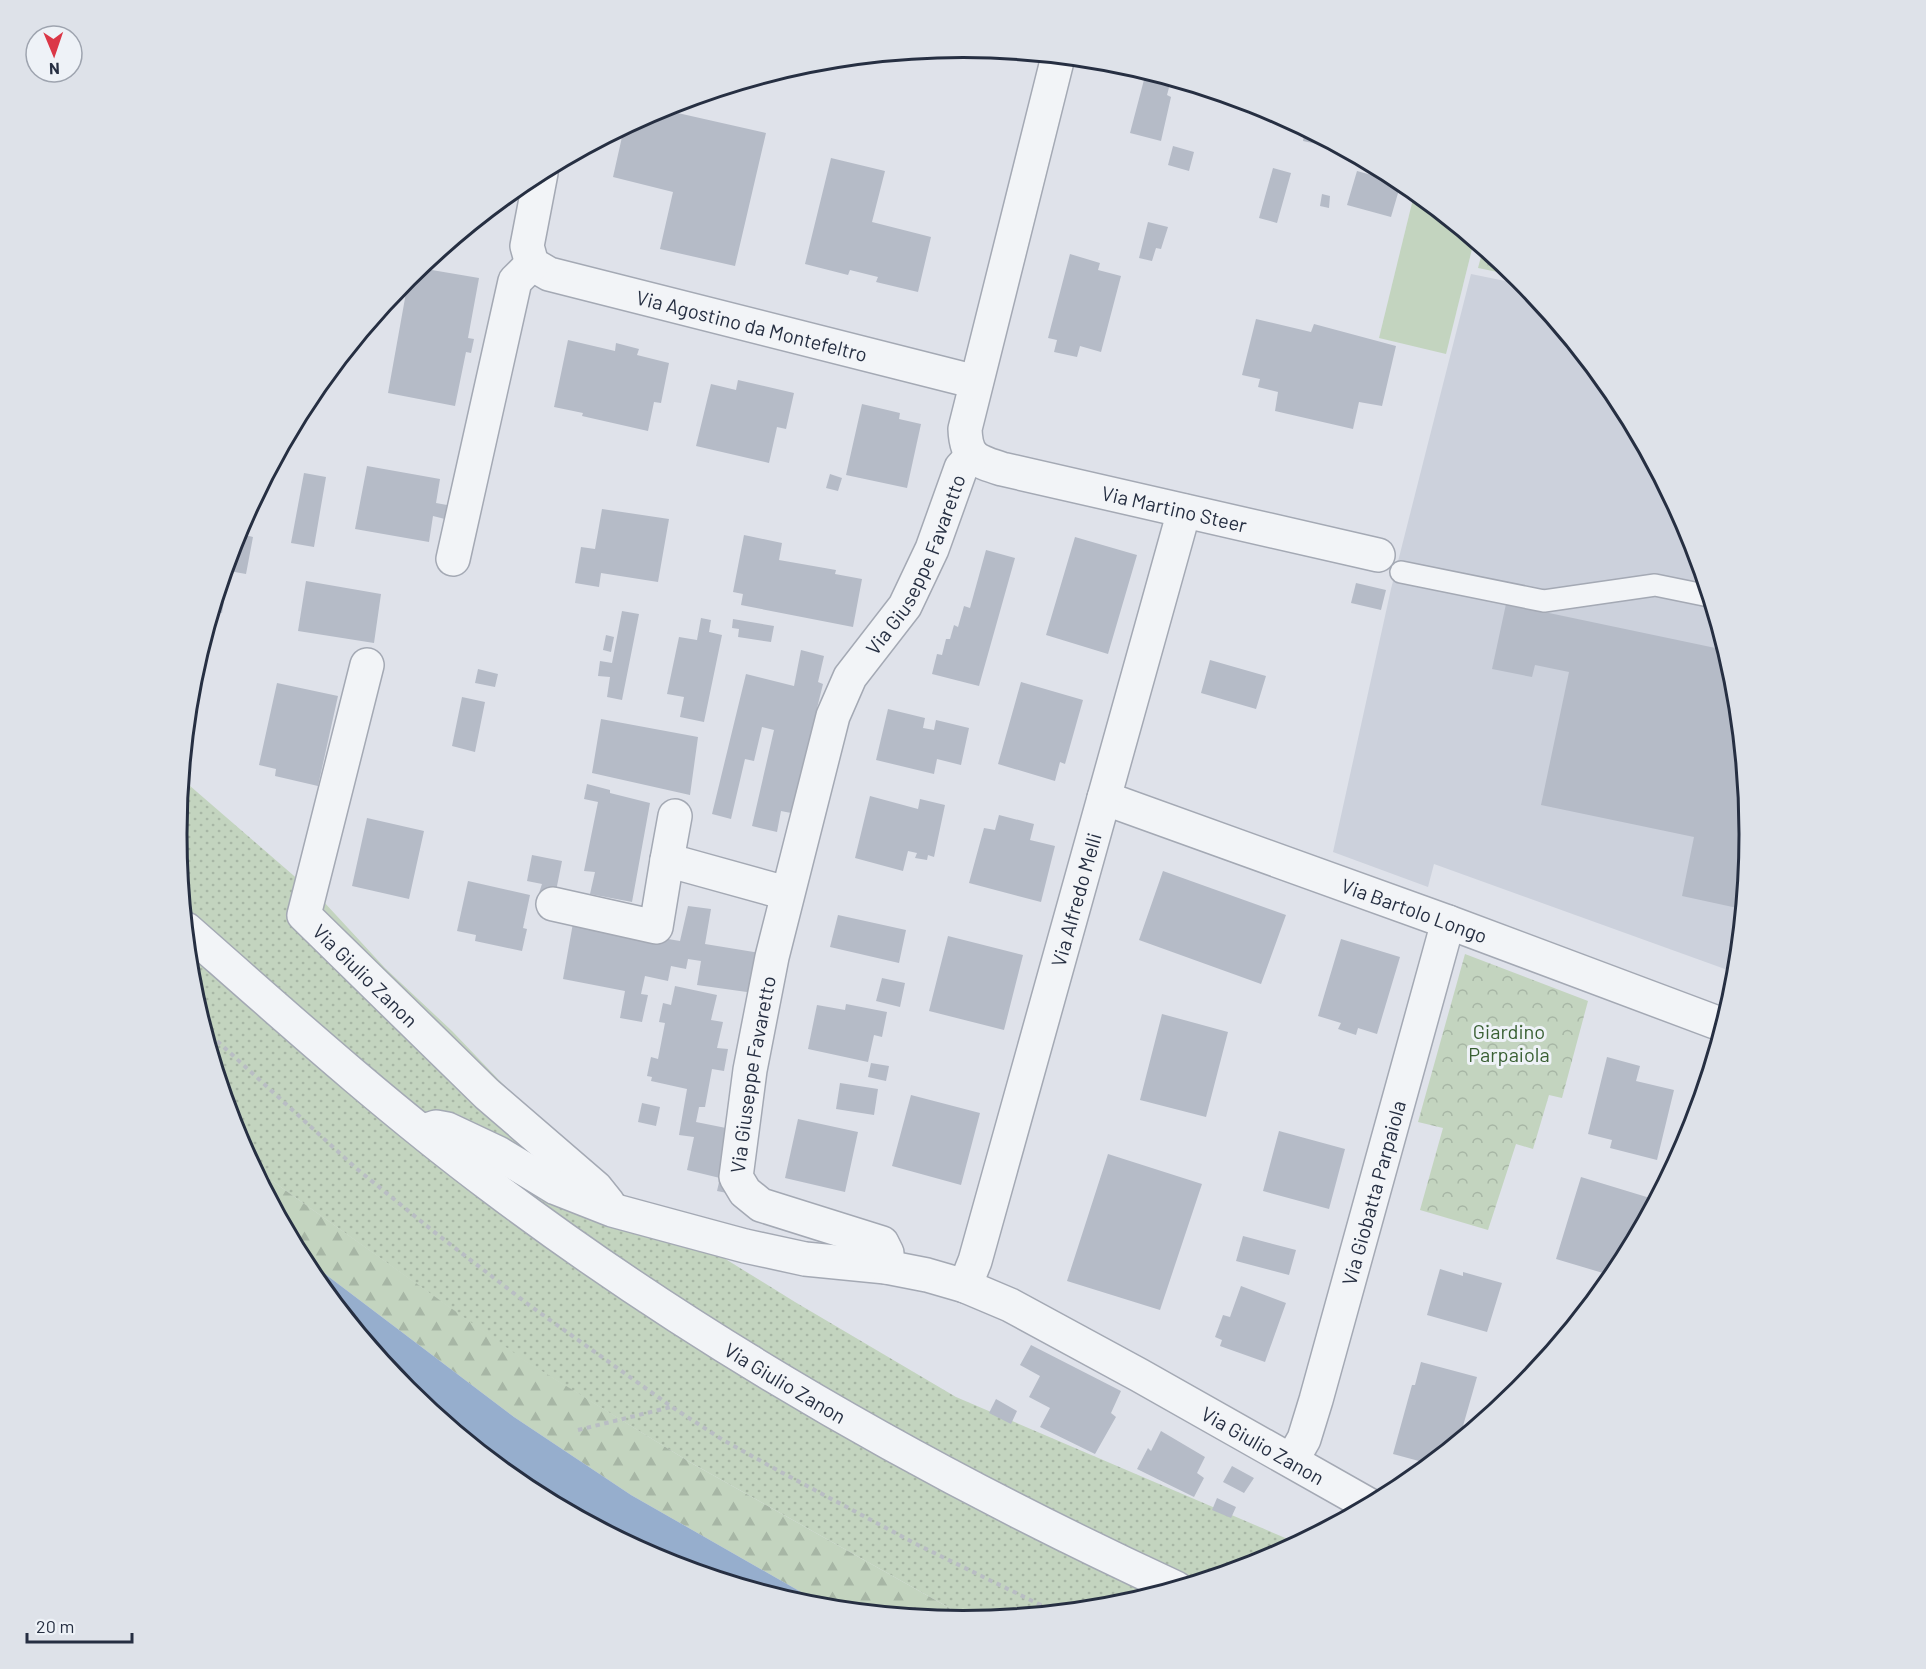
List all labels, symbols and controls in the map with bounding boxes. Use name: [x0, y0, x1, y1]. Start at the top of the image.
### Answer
north arrow: [24, 24, 84, 84]
text: N: [49, 60, 60, 79]
street label: Via Agostino da Montefeltro: [634, 285, 870, 366]
street label: Via Giuseppe Favaretto: [860, 471, 970, 659]
street label: Via Martino Steer: [1099, 480, 1249, 537]
street label: Via Alfredo Melli: [1046, 830, 1106, 969]
street label: Via Bartolo Longo: [1338, 873, 1491, 948]
street label: Via Giulio Zanon: [308, 919, 423, 1032]
street label: Via Giuseppe Favaretto: [725, 974, 780, 1174]
park label: Giardino Parpaiola: [1468, 1019, 1550, 1066]
street label: Via Giobatta Parpaiola: [1336, 1098, 1410, 1288]
street label: Via Giulio Zanon: [720, 1337, 850, 1428]
street label: Via Giulio Zanon: [1197, 1401, 1329, 1489]
scale bar: [27, 1606, 132, 1644]
text: 20 m: [36, 1615, 74, 1637]

